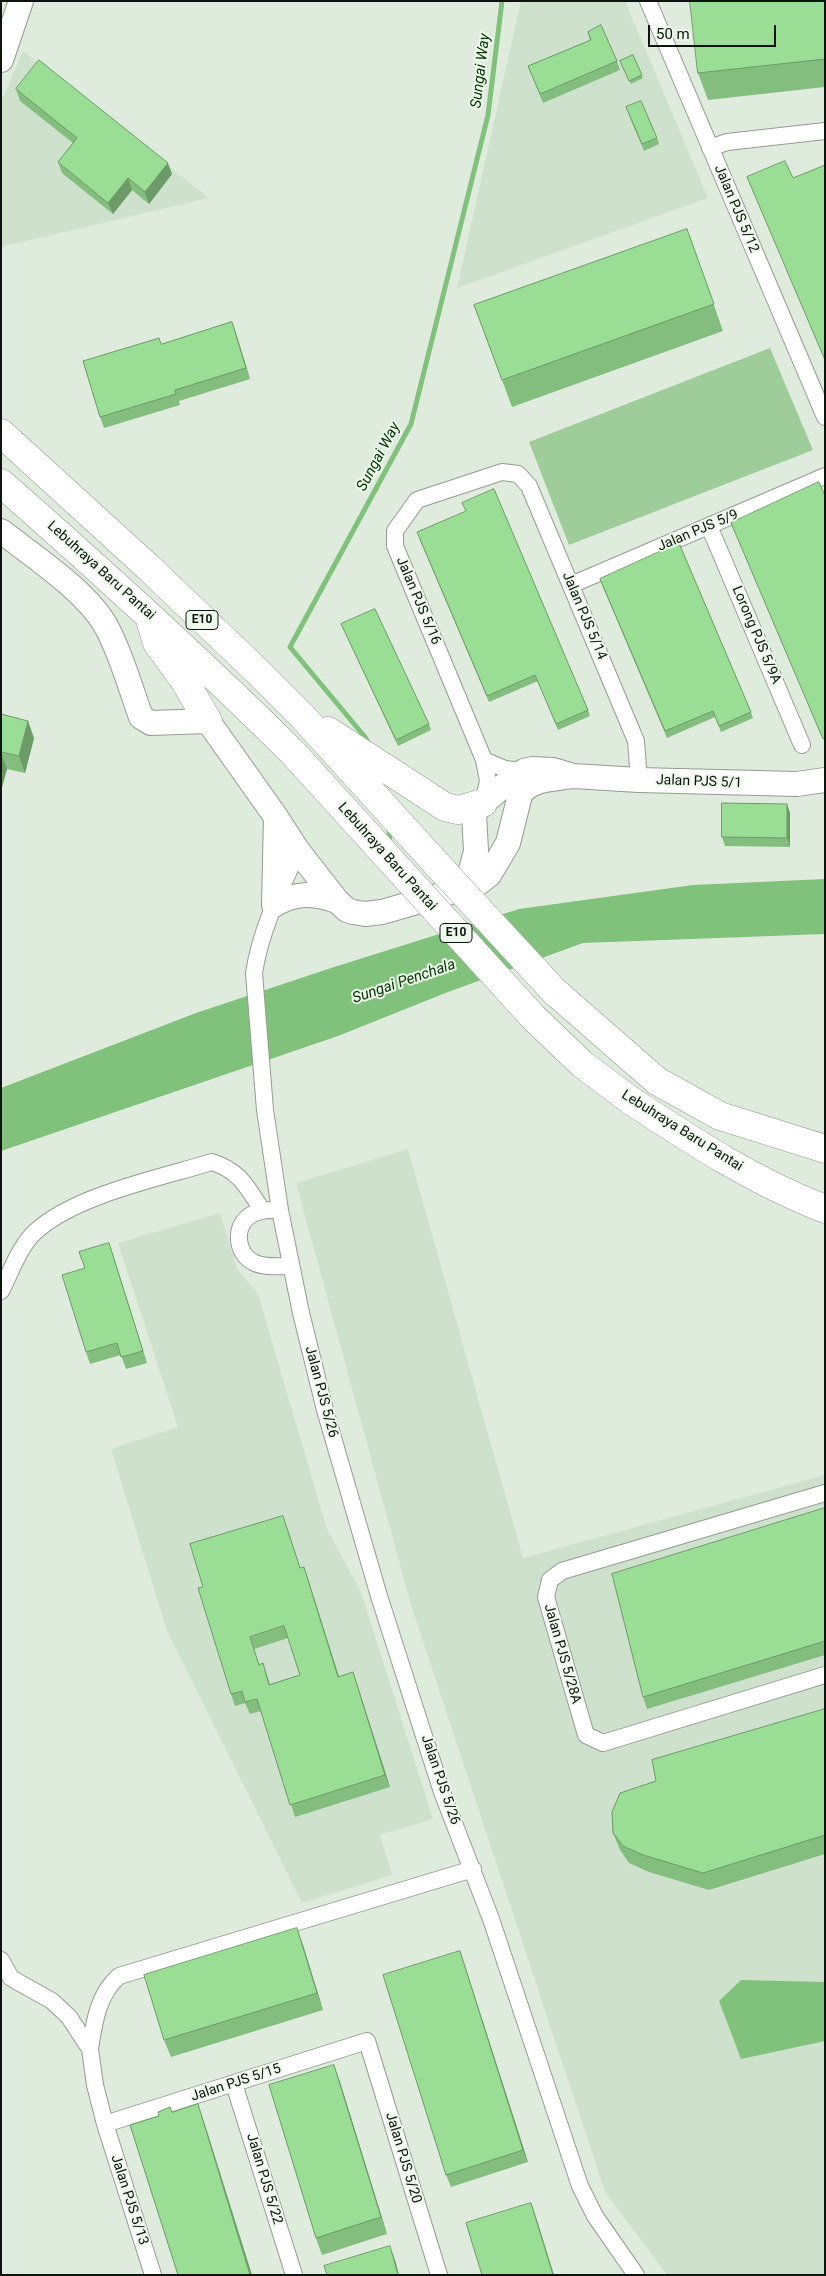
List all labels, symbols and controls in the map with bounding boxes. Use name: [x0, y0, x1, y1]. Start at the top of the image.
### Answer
scale bar: [651, 15, 778, 47]
text: 50 m: [656, 25, 690, 43]
water label: Sungai Way: [467, 33, 495, 109]
street label: Jalan PJS 5/12: [710, 162, 762, 256]
water label: Sungai Way: [353, 420, 405, 494]
street label: Jalan PJS 5/9: [655, 506, 741, 556]
street label: Lebuhraya Baru Pantai: [43, 518, 159, 624]
street label: Jalan PJS 5/16: [392, 554, 444, 648]
street label: Jalan PJS 5/14: [558, 569, 610, 663]
street label: Lorong PJS 5/9A: [728, 583, 784, 687]
road number: E10: [186, 610, 218, 630]
street label: Jalan PJS 5/1: [656, 772, 742, 792]
street label: Lebuhraya Baru Pantai: [334, 799, 440, 915]
road number: E10: [440, 924, 472, 942]
water label: Sungai Penchala: [350, 956, 458, 1008]
street label: Lebuhraya Baru Pantai: [618, 1087, 746, 1175]
street label: Jalan PJS 5/26: [301, 1344, 341, 1440]
street label: Jalan PJS 5/28A: [540, 1602, 584, 1706]
street label: Jalan PJS 5/26: [417, 1733, 463, 1827]
street label: Jalan PJS 5/15: [189, 2060, 283, 2106]
street label: Jalan PJS 5/20: [381, 2111, 425, 2205]
street label: Jalan PJS 5/22: [242, 2132, 286, 2226]
street label: Jalan PJS 5/13: [106, 2153, 152, 2247]

